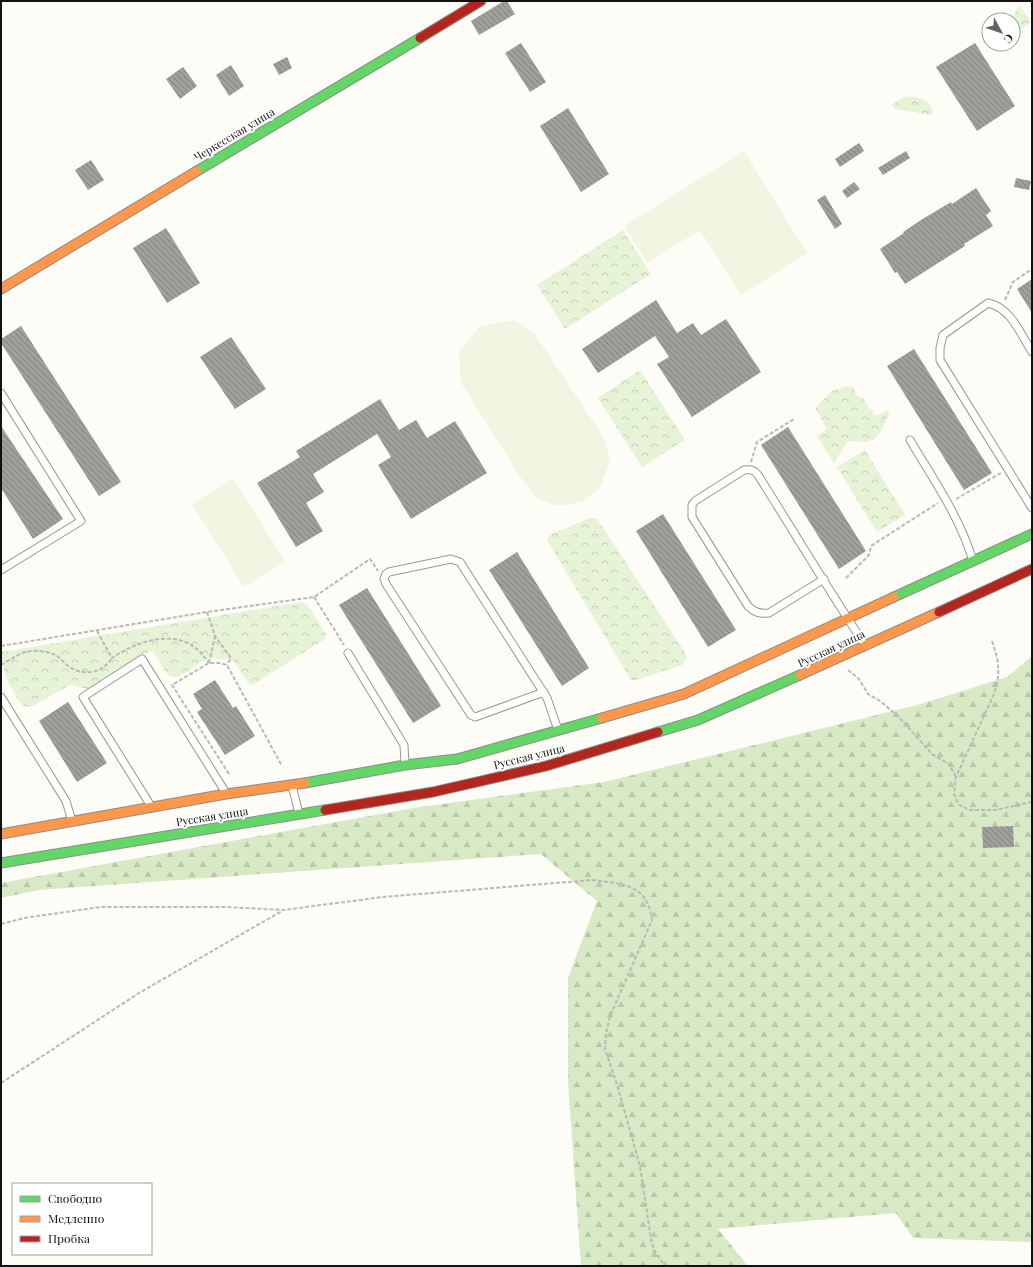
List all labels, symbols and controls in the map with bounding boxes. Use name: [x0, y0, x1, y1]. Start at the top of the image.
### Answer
north arrow: [981, 12, 1021, 52]
text: С: [1001, 31, 1017, 47]
street label: Черкесская улица: [191, 104, 278, 164]
street label: Русская улица: [795, 626, 868, 670]
street label: Русская улица: [492, 740, 567, 772]
street label: Русская улица: [175, 803, 250, 829]
legend: [12, 1183, 152, 1255]
text: Свободно: [48, 1190, 103, 1206]
text: Медленно: [48, 1210, 105, 1226]
text: Пробка: [48, 1230, 90, 1246]

